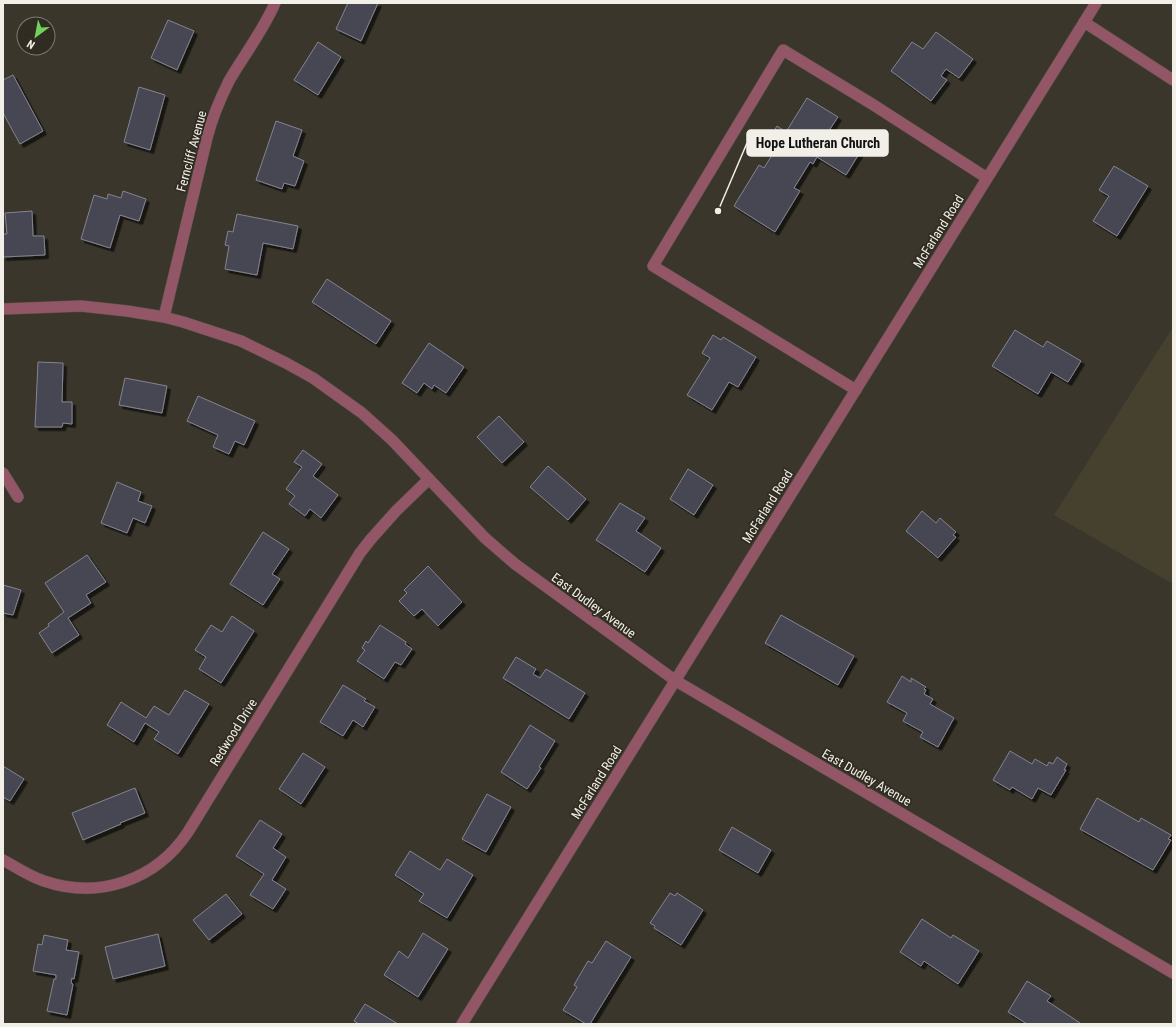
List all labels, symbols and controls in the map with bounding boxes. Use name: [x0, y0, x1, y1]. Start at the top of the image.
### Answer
north arrow: [16, 16, 56, 56]
text: N: [24, 37, 37, 51]
street label: Ferncliff Avenue: [173, 109, 209, 193]
callout: Hope Lutheran Church: [747, 130, 888, 156]
text: Hope Lutheran Church: [756, 135, 880, 151]
street label: McFarland Road: [910, 192, 967, 270]
street label: McFarland Road: [739, 467, 796, 545]
street label: East Dudley Avenue: [549, 570, 639, 641]
street label: Redwood Drive: [207, 696, 260, 769]
street label: McFarland Road: [568, 743, 625, 821]
street label: East Dudley Avenue: [820, 746, 914, 809]

